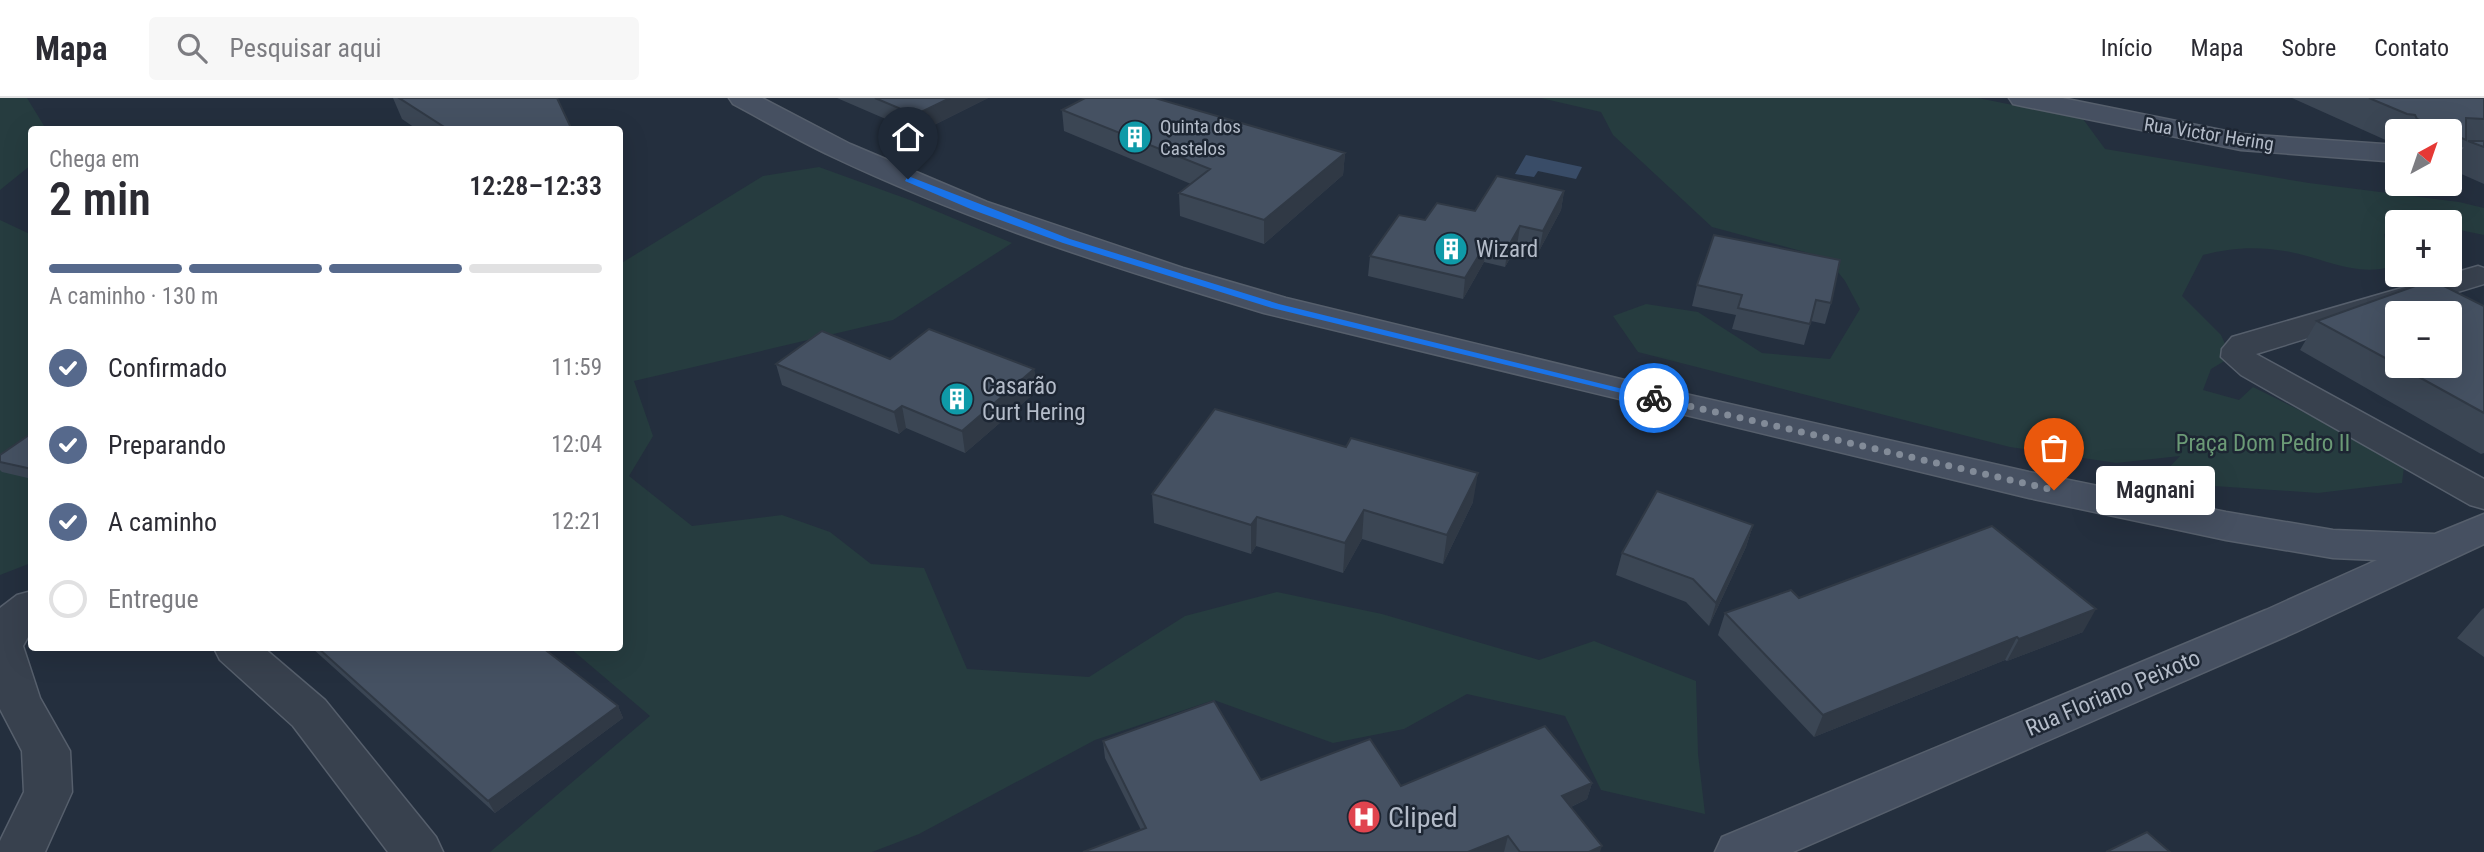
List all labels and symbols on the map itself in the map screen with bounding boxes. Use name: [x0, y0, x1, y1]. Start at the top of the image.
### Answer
pin: [878, 107, 938, 179]
street label: Rua Victor Hering: [2142, 112, 2276, 156]
place label: Quinta dos Castelos: [1160, 115, 1241, 160]
building icon: Quinta dos Castelos: [1116, 118, 1154, 156]
north arrow: [2385, 119, 2462, 196]
building icon: Wizard: [1432, 230, 1470, 268]
place label: Wizard: [1476, 236, 1538, 263]
courier: [1619, 363, 1689, 433]
place label: Casarão Curt Hering: [982, 373, 1086, 426]
building icon: Casarão Curt Hering: [938, 380, 976, 418]
pin: [2024, 418, 2084, 490]
park label: Praça Dom Pedro II: [2176, 430, 2350, 457]
callout: Magnani: [2096, 466, 2215, 514]
street label: Rua Floriano Peixoto: [2022, 644, 2204, 742]
hospital icon: Cliped: [1345, 798, 1383, 836]
place label: Cliped: [1388, 801, 1458, 834]

